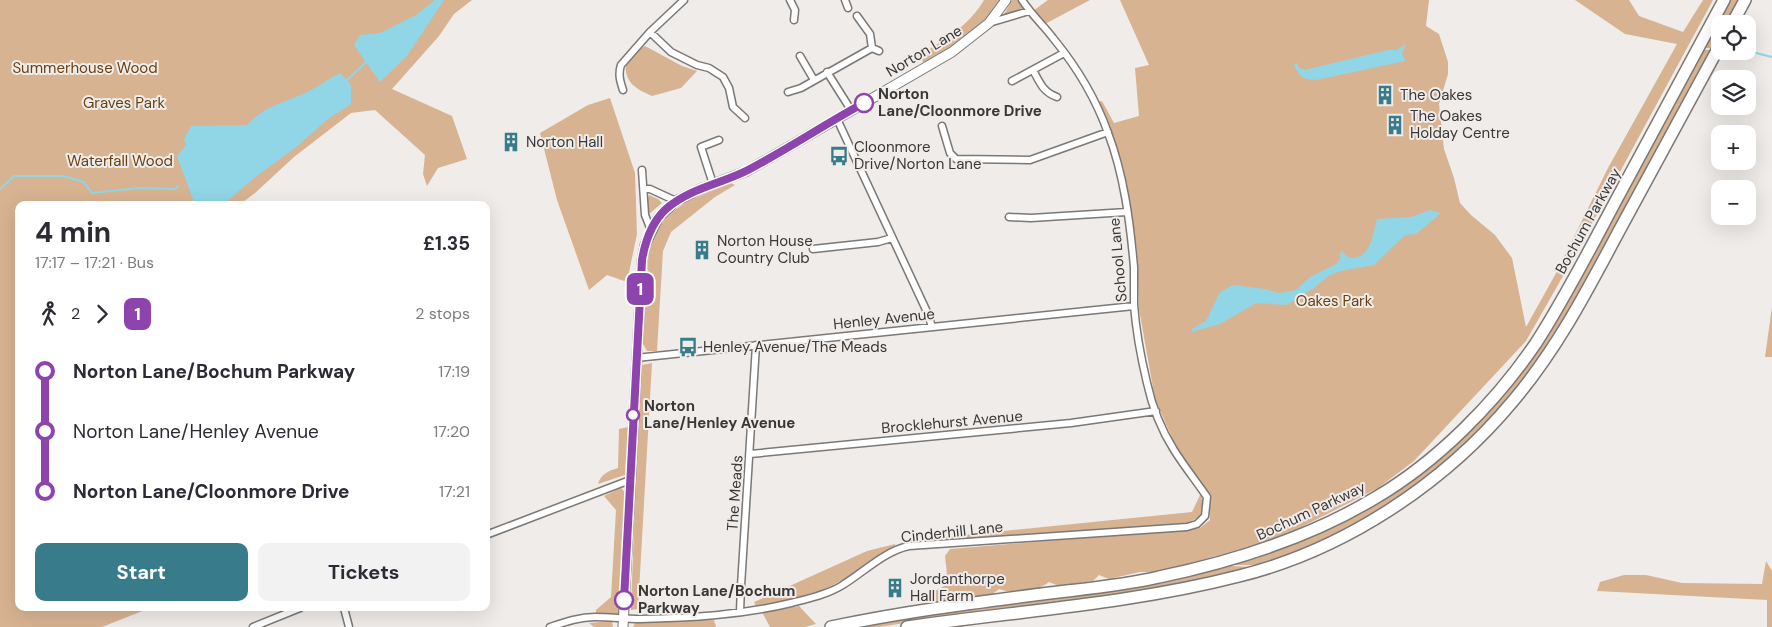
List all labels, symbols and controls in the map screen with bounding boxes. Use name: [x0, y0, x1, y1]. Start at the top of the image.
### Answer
map controls: [1711, 15, 1756, 225]
button: locate: [1711, 15, 1756, 60]
street label: Norton Lane: [882, 20, 966, 82]
park label: Summerhouse Wood: [12, 58, 158, 78]
button: layers: [1711, 70, 1756, 115]
place label: Norton Lane/Cloonmore Drive: [878, 84, 1042, 121]
building icon: The Oakes: [1374, 84, 1396, 106]
place label: The Oakes: [1400, 85, 1472, 105]
park label: Graves Park: [83, 93, 165, 113]
marker: Norton Lane/Cloonmore Drive: [854, 93, 874, 113]
place label: The Oakes Holday Centre: [1410, 106, 1510, 143]
building icon: The Oakes Holday Centre: [1384, 114, 1406, 136]
button: +: [1711, 125, 1756, 170]
building icon: Norton Hall: [500, 131, 522, 153]
place label: Norton Hall: [526, 132, 603, 152]
place label: Cloonmore Drive/Norton Lane: [854, 137, 981, 174]
bus stop icon: Cloonmore Drive/Norton Lane: [828, 145, 850, 167]
park label: Waterfall Wood: [67, 151, 173, 171]
street label: Bochum Parkway: [1551, 164, 1626, 278]
button: −: [1711, 180, 1756, 225]
text: 4 min: [35, 214, 111, 251]
street label: School Lane: [1104, 217, 1132, 303]
text: £1.35: [423, 231, 470, 256]
place label: Norton House Country Club: [717, 231, 813, 268]
building icon: Norton House Country Club: [691, 239, 713, 261]
text: 17:17 – 17:21 · Bus: [35, 252, 154, 273]
line badge: 1: [624, 273, 656, 305]
text: 1: [637, 277, 643, 301]
park label: Oakes Park: [1296, 291, 1373, 311]
icon: walk: [35, 300, 63, 328]
icon: forward: [88, 300, 116, 328]
text: 1: [134, 302, 141, 326]
text: 2: [71, 303, 80, 324]
text: 2 stops: [415, 303, 470, 324]
street label: Henley Avenue: [832, 304, 936, 334]
bus stop icon: Henley Avenue/The Meads: [677, 336, 699, 358]
place label: Henley Avenue/The Meads: [703, 337, 887, 357]
text: Norton Lane/Bochum Parkway: [73, 359, 355, 384]
text: 17:19: [438, 361, 470, 382]
place label: Norton Lane/Henley Avenue: [644, 396, 795, 433]
street label: Brocklehurst Avenue: [880, 406, 1024, 438]
marker: Norton Lane/Henley Avenue: [626, 408, 640, 422]
text: Norton Lane/Henley Avenue: [73, 419, 319, 444]
text: 17:20: [433, 421, 470, 442]
street label: The Meads: [722, 455, 748, 531]
street label: Bochum Parkway: [1253, 477, 1369, 545]
text: Norton Lane/Cloonmore Drive: [73, 479, 350, 504]
text: 17:21: [439, 481, 470, 502]
street label: Cinderhill Lane: [900, 517, 1004, 547]
button: Start: [35, 543, 248, 601]
button: Tickets: [258, 543, 470, 601]
place label: Jordanthorpe Hall Farm: [910, 569, 1005, 606]
building icon: Jordanthorpe Hall Farm: [884, 577, 906, 599]
place label: Norton Lane/Bochum Parkway: [638, 581, 795, 618]
marker: Norton Lane/Bochum Parkway: [614, 590, 634, 610]

